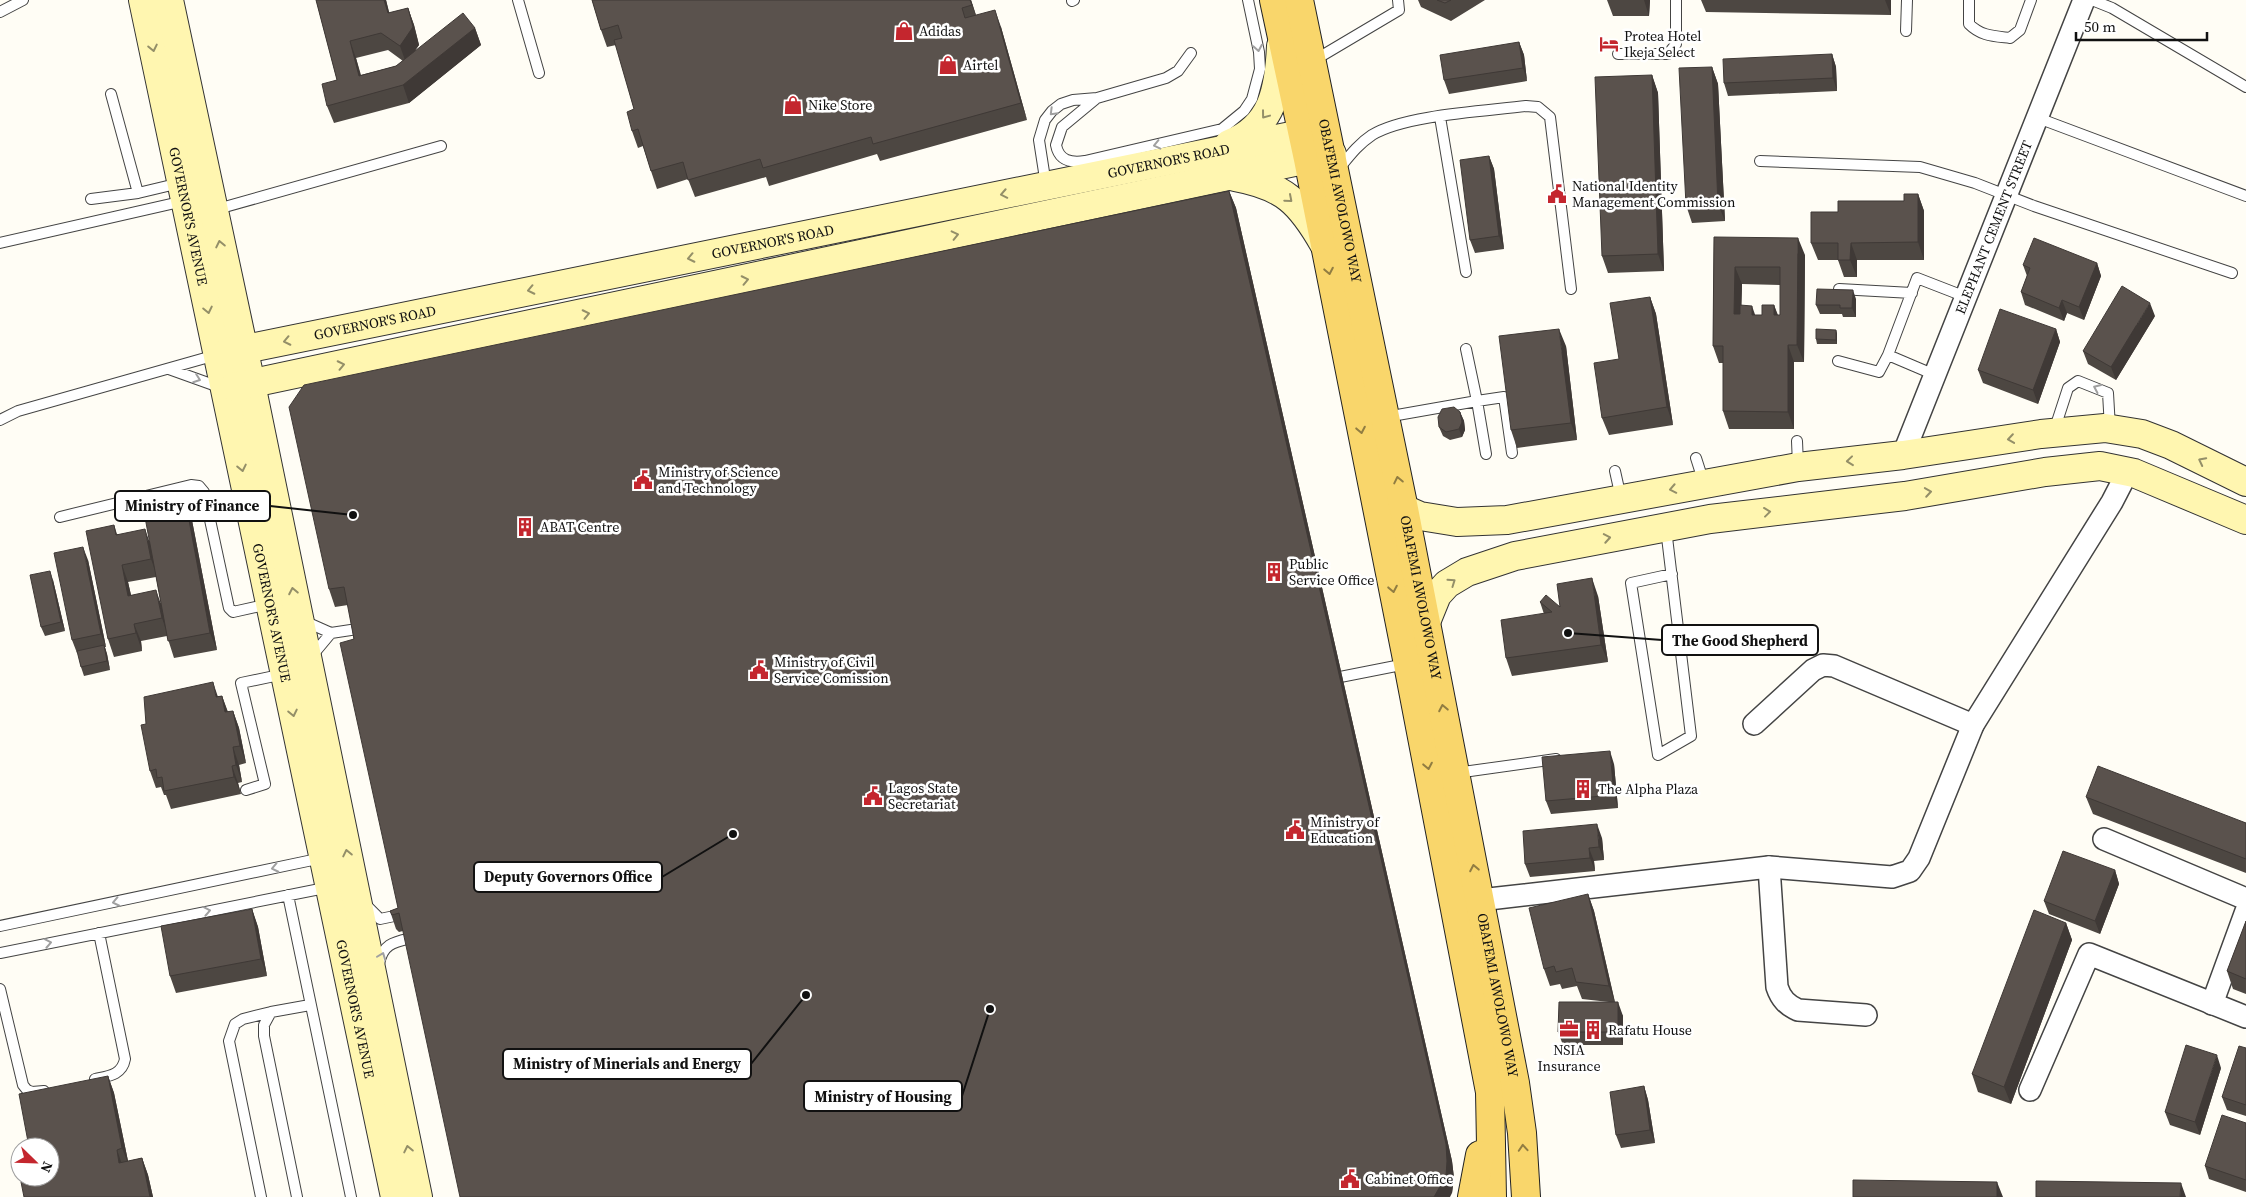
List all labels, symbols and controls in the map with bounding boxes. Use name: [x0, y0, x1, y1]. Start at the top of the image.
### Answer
scale bar: [2076, 10, 2207, 42]
text: 50 m: [2084, 16, 2116, 37]
shop icon: Adidas: [893, 20, 915, 42]
place label: Adidas: [919, 21, 961, 41]
place label: Protea Hotel Ikeja Select: [1624, 26, 1701, 62]
hotel icon: Protea Hotel Ikeja Select: [1598, 33, 1620, 55]
one-way arrow: [147, 43, 158, 52]
one-way arrow: [1252, 44, 1263, 52]
shop icon: Airtel: [937, 54, 959, 76]
place label: Airtel: [963, 55, 998, 75]
shop icon: Nike Store: [782, 94, 804, 116]
place label: Nike Store: [808, 95, 872, 115]
one-way arrow: [1049, 106, 1058, 115]
one-way arrow: [1262, 109, 1271, 119]
street label: OBAFEMI AWOLOWO WAY: [1314, 117, 1367, 285]
street label: ELEPHANT CEMENT STREET: [1950, 137, 2037, 317]
street label: GOVERNOR'S ROAD: [1106, 139, 1232, 183]
one-way arrow: [1153, 139, 1162, 150]
street label: GOVERNOR'S AVENUE: [164, 145, 213, 287]
place label: National Identity Management Commission: [1572, 176, 1736, 212]
public building icon: National Identity Management Commission: [1546, 183, 1568, 205]
one-way arrow: [1000, 188, 1009, 199]
one-way arrow: [1284, 193, 1293, 202]
street label: GOVERNOR'S ROAD: [710, 219, 836, 264]
one-way arrow: [951, 230, 960, 241]
one-way arrow: [215, 239, 226, 248]
one-way arrow: [686, 252, 695, 262]
one-way arrow: [1323, 266, 1334, 275]
one-way arrow: [741, 275, 750, 286]
one-way arrow: [527, 285, 536, 295]
street label: GOVERNOR'S ROAD: [312, 300, 438, 345]
one-way arrow: [202, 305, 212, 314]
one-way arrow: [582, 309, 591, 319]
one-way arrow: [282, 335, 291, 346]
one-way arrow: [337, 360, 346, 371]
one-way arrow: [193, 373, 201, 383]
one-way arrow: [2093, 383, 2102, 394]
one-way arrow: [1355, 426, 1366, 434]
one-way arrow: [2007, 433, 2016, 443]
one-way arrow: [1846, 455, 1854, 466]
one-way arrow: [2198, 457, 2207, 467]
place label: Ministry of Science and Technology: [658, 462, 778, 498]
one-way arrow: [236, 464, 246, 473]
public building icon: Ministry of Science and Technology: [632, 469, 654, 491]
one-way arrow: [1393, 476, 1404, 485]
one-way arrow: [1668, 483, 1677, 494]
one-way arrow: [1924, 487, 1933, 497]
callout: Ministry of Finance: [115, 491, 270, 521]
text: Ministry of Finance: [125, 495, 260, 516]
one-way arrow: [1763, 507, 1771, 518]
street label: OBAFEMI AWOLOWO WAY: [1395, 514, 1447, 682]
building icon: ABAT Centre: [514, 516, 536, 538]
place label: ABAT Centre: [540, 517, 619, 537]
one-way arrow: [1602, 534, 1611, 544]
street label: GOVERNOR'S AVENUE: [248, 541, 296, 684]
place label: Public Service Office: [1289, 554, 1374, 590]
building icon: Public Service Office: [1263, 561, 1285, 583]
one-way arrow: [1446, 579, 1456, 588]
one-way arrow: [1388, 585, 1398, 594]
one-way arrow: [288, 587, 299, 596]
callout: The Good Shepherd: [1662, 625, 1818, 655]
text: The Good Shepherd: [1672, 630, 1808, 651]
place label: Ministry of Civil Service Comission: [774, 652, 889, 688]
public building icon: Ministry of Civil Service Comission: [748, 659, 770, 681]
one-way arrow: [1438, 704, 1448, 713]
one-way arrow: [287, 709, 297, 718]
one-way arrow: [1422, 762, 1432, 770]
place label: Lagos State Secretariat: [888, 778, 958, 814]
building icon: The Alpha Plaza: [1572, 778, 1594, 800]
place label: The Alpha Plaza: [1598, 779, 1699, 799]
public building icon: Lagos State Secretariat: [862, 785, 884, 807]
place label: Ministry of Education: [1310, 812, 1380, 848]
public building icon: Ministry of Education: [1284, 819, 1306, 841]
one-way arrow: [342, 849, 353, 858]
callout: Deputy Governors Office: [474, 862, 662, 892]
one-way arrow: [271, 863, 279, 873]
one-way arrow: [1469, 863, 1479, 872]
text: Deputy Governors Office: [484, 866, 652, 887]
one-way arrow: [112, 896, 120, 907]
one-way arrow: [203, 907, 212, 917]
street label: OBAFEMI AWOLOWO WAY: [1472, 911, 1524, 1079]
street label: GOVERNOR'S AVENUE: [331, 938, 380, 1080]
one-way arrow: [43, 939, 52, 949]
one-way arrow: [376, 952, 386, 961]
office icon: NSIA Insurance: [1558, 1018, 1580, 1040]
building icon: Rafatu House: [1582, 1019, 1604, 1041]
place label: Rafatu House: [1608, 1020, 1692, 1040]
place label: NSIA Insurance: [1537, 1040, 1601, 1076]
callout: Ministry of Minerials and Energy: [503, 1049, 751, 1079]
text: Ministry of Minerials and Energy: [513, 1053, 741, 1074]
callout: Ministry of Housing: [804, 1081, 962, 1111]
text: Ministry of Housing: [814, 1086, 952, 1107]
north arrow: [10, 1137, 60, 1187]
one-way arrow: [1518, 1144, 1529, 1152]
one-way arrow: [404, 1145, 414, 1154]
text: N: [36, 1158, 58, 1176]
public building icon: Cabinet Office: [1339, 1168, 1361, 1190]
place label: Cabinet Office: [1365, 1169, 1453, 1189]

